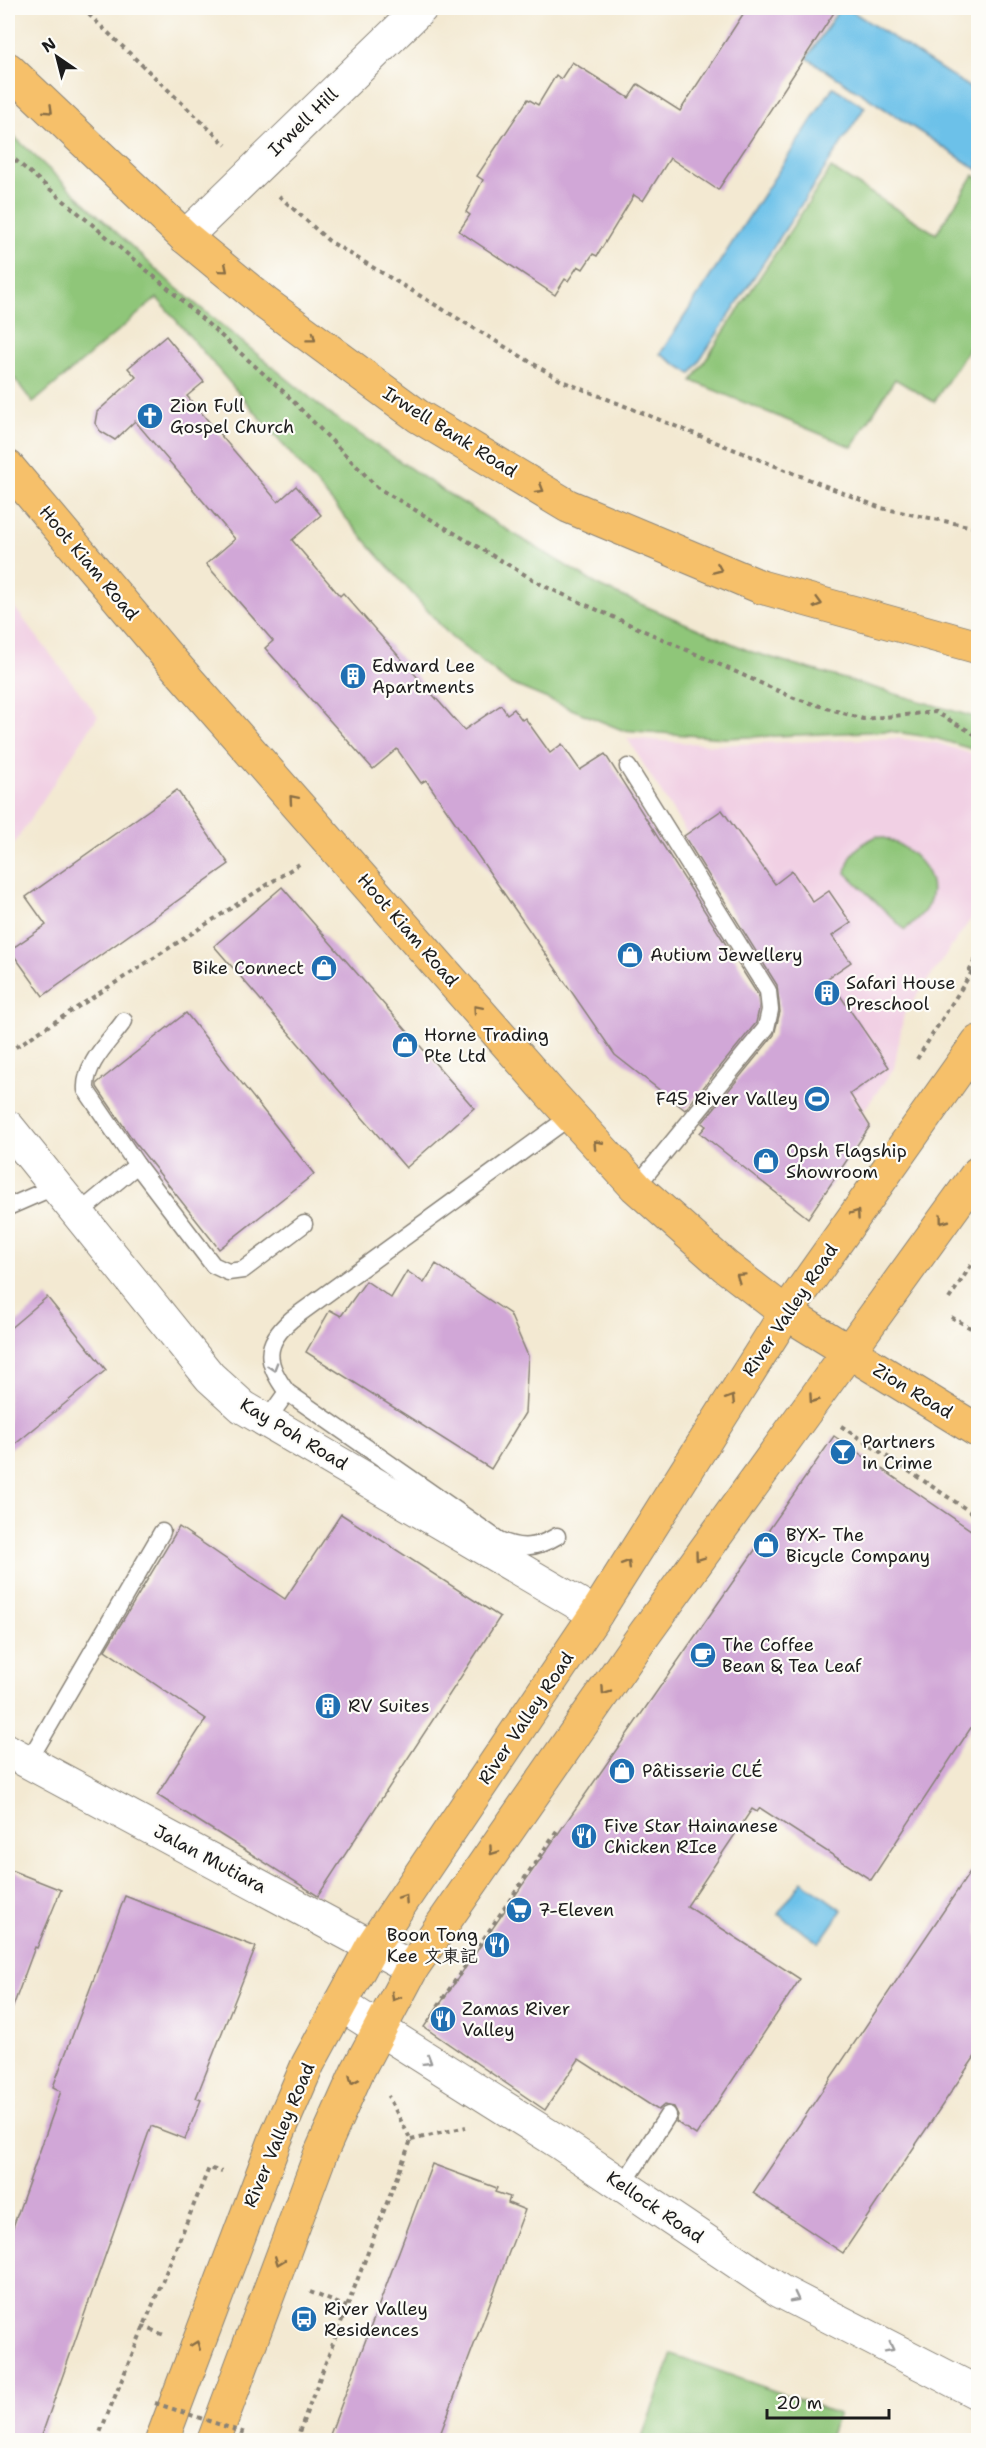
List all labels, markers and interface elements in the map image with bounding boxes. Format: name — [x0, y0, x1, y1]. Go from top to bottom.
north arrow — [27, 27, 87, 87]
text: N — [37, 33, 60, 57]
street label: Irwell Hill — [263, 82, 344, 161]
one-way arrow — [42, 102, 53, 113]
one-way arrow — [218, 262, 229, 273]
one-way arrow — [305, 330, 316, 341]
street label: Irwell Bank Road — [378, 381, 522, 483]
place label: Zion Full Gospel Church — [170, 394, 294, 439]
church icon: Zion Full Gospel Church — [135, 401, 165, 431]
one-way arrow — [534, 482, 544, 493]
street label: Hoot Kiam Road — [34, 501, 144, 625]
one-way arrow — [711, 562, 722, 574]
one-way arrow — [812, 595, 822, 608]
place label: Edward Lee Apartments — [372, 654, 475, 699]
building icon: Edward Lee Apartments — [338, 661, 368, 691]
one-way arrow — [289, 795, 300, 806]
street label: Hoot Kiam Road — [352, 868, 464, 992]
shop icon: Autium Jewellery — [615, 940, 645, 970]
place label: Autium Jewellery — [650, 943, 803, 967]
shop icon: Bike Connect — [309, 953, 339, 983]
place label: Bike Connect — [192, 956, 304, 980]
place label: Safari House Preschool — [846, 971, 955, 1016]
building icon: Safari House Preschool — [812, 978, 842, 1008]
one-way arrow — [473, 1005, 484, 1016]
place label: Horne Trading Pte Ltd — [424, 1023, 549, 1068]
shop icon: Horne Trading Pte Ltd — [390, 1030, 420, 1060]
sports icon: F45 River Valley — [802, 1084, 832, 1114]
place label: F45 River Valley — [656, 1087, 798, 1111]
place label: Opsh Flagship Showroom — [786, 1139, 907, 1184]
one-way arrow — [593, 1141, 604, 1151]
shop icon: Opsh Flagship Showroom — [751, 1146, 781, 1176]
one-way arrow — [849, 1209, 860, 1220]
one-way arrow — [940, 1213, 951, 1224]
street label: River Valley Road — [737, 1239, 843, 1381]
one-way arrow — [736, 1273, 747, 1284]
street label: Zion Road — [869, 1358, 957, 1424]
one-way arrow — [266, 1361, 278, 1372]
street label: Kay Poh Road — [236, 1392, 352, 1476]
one-way arrow — [809, 1392, 820, 1403]
one-way arrow — [724, 1395, 736, 1405]
place label: Partners in Crime — [862, 1430, 935, 1475]
bar icon: Partners in Crime — [828, 1437, 858, 1467]
place label: BYX- The Bicycle Company — [786, 1523, 930, 1568]
shop icon: BYX- The Bicycle Company — [751, 1530, 781, 1560]
one-way arrow — [696, 1551, 707, 1562]
one-way arrow — [620, 1560, 632, 1570]
place label: The Coffee Bean & Tea Leaf — [722, 1633, 862, 1678]
cafe icon: The Coffee Bean & Tea Leaf — [688, 1640, 718, 1670]
street label: River Valley Road — [473, 1647, 579, 1789]
one-way arrow — [601, 1684, 612, 1695]
building icon: RV Suites — [313, 1691, 343, 1721]
place label: RV Suites — [348, 1694, 430, 1718]
shop icon: Pâtisserie CLÉ — [607, 1756, 637, 1786]
place label: Pâtisserie CLÉ — [642, 1759, 762, 1783]
place label: Five Star Hainanese Chicken RIce — [604, 1814, 778, 1859]
street label: Jalan Mutiara — [149, 1819, 271, 1899]
restaurant icon: Five Star Hainanese Chicken RIce — [569, 1821, 599, 1851]
one-way arrow — [489, 1844, 500, 1855]
one-way arrow — [397, 1893, 408, 1904]
supermarket icon: 7-Eleven — [504, 1895, 534, 1925]
place label: 7-Eleven — [538, 1898, 614, 1922]
place label: Boon Tong Kee 文東記 — [387, 1923, 478, 1968]
restaurant icon: Boon Tong Kee 文東記 — [482, 1930, 512, 1960]
one-way arrow — [390, 1991, 402, 2002]
place label: Zamas River Valley — [462, 1997, 570, 2042]
restaurant icon: Zamas River Valley — [428, 2004, 458, 2034]
one-way arrow — [422, 2054, 432, 2066]
street label: River Valley Road — [238, 2059, 320, 2211]
one-way arrow — [348, 2074, 360, 2085]
street label: Kellock Road — [602, 2166, 708, 2248]
one-way arrow — [274, 2255, 287, 2265]
one-way arrow — [788, 2291, 799, 2303]
place label: River Valley Residences — [324, 2297, 428, 2342]
bus stop icon: River Valley Residences — [289, 2304, 319, 2334]
one-way arrow — [188, 2340, 201, 2350]
one-way arrow — [884, 2340, 895, 2352]
scale bar — [767, 2382, 888, 2420]
text: 20 m — [776, 2391, 822, 2415]

